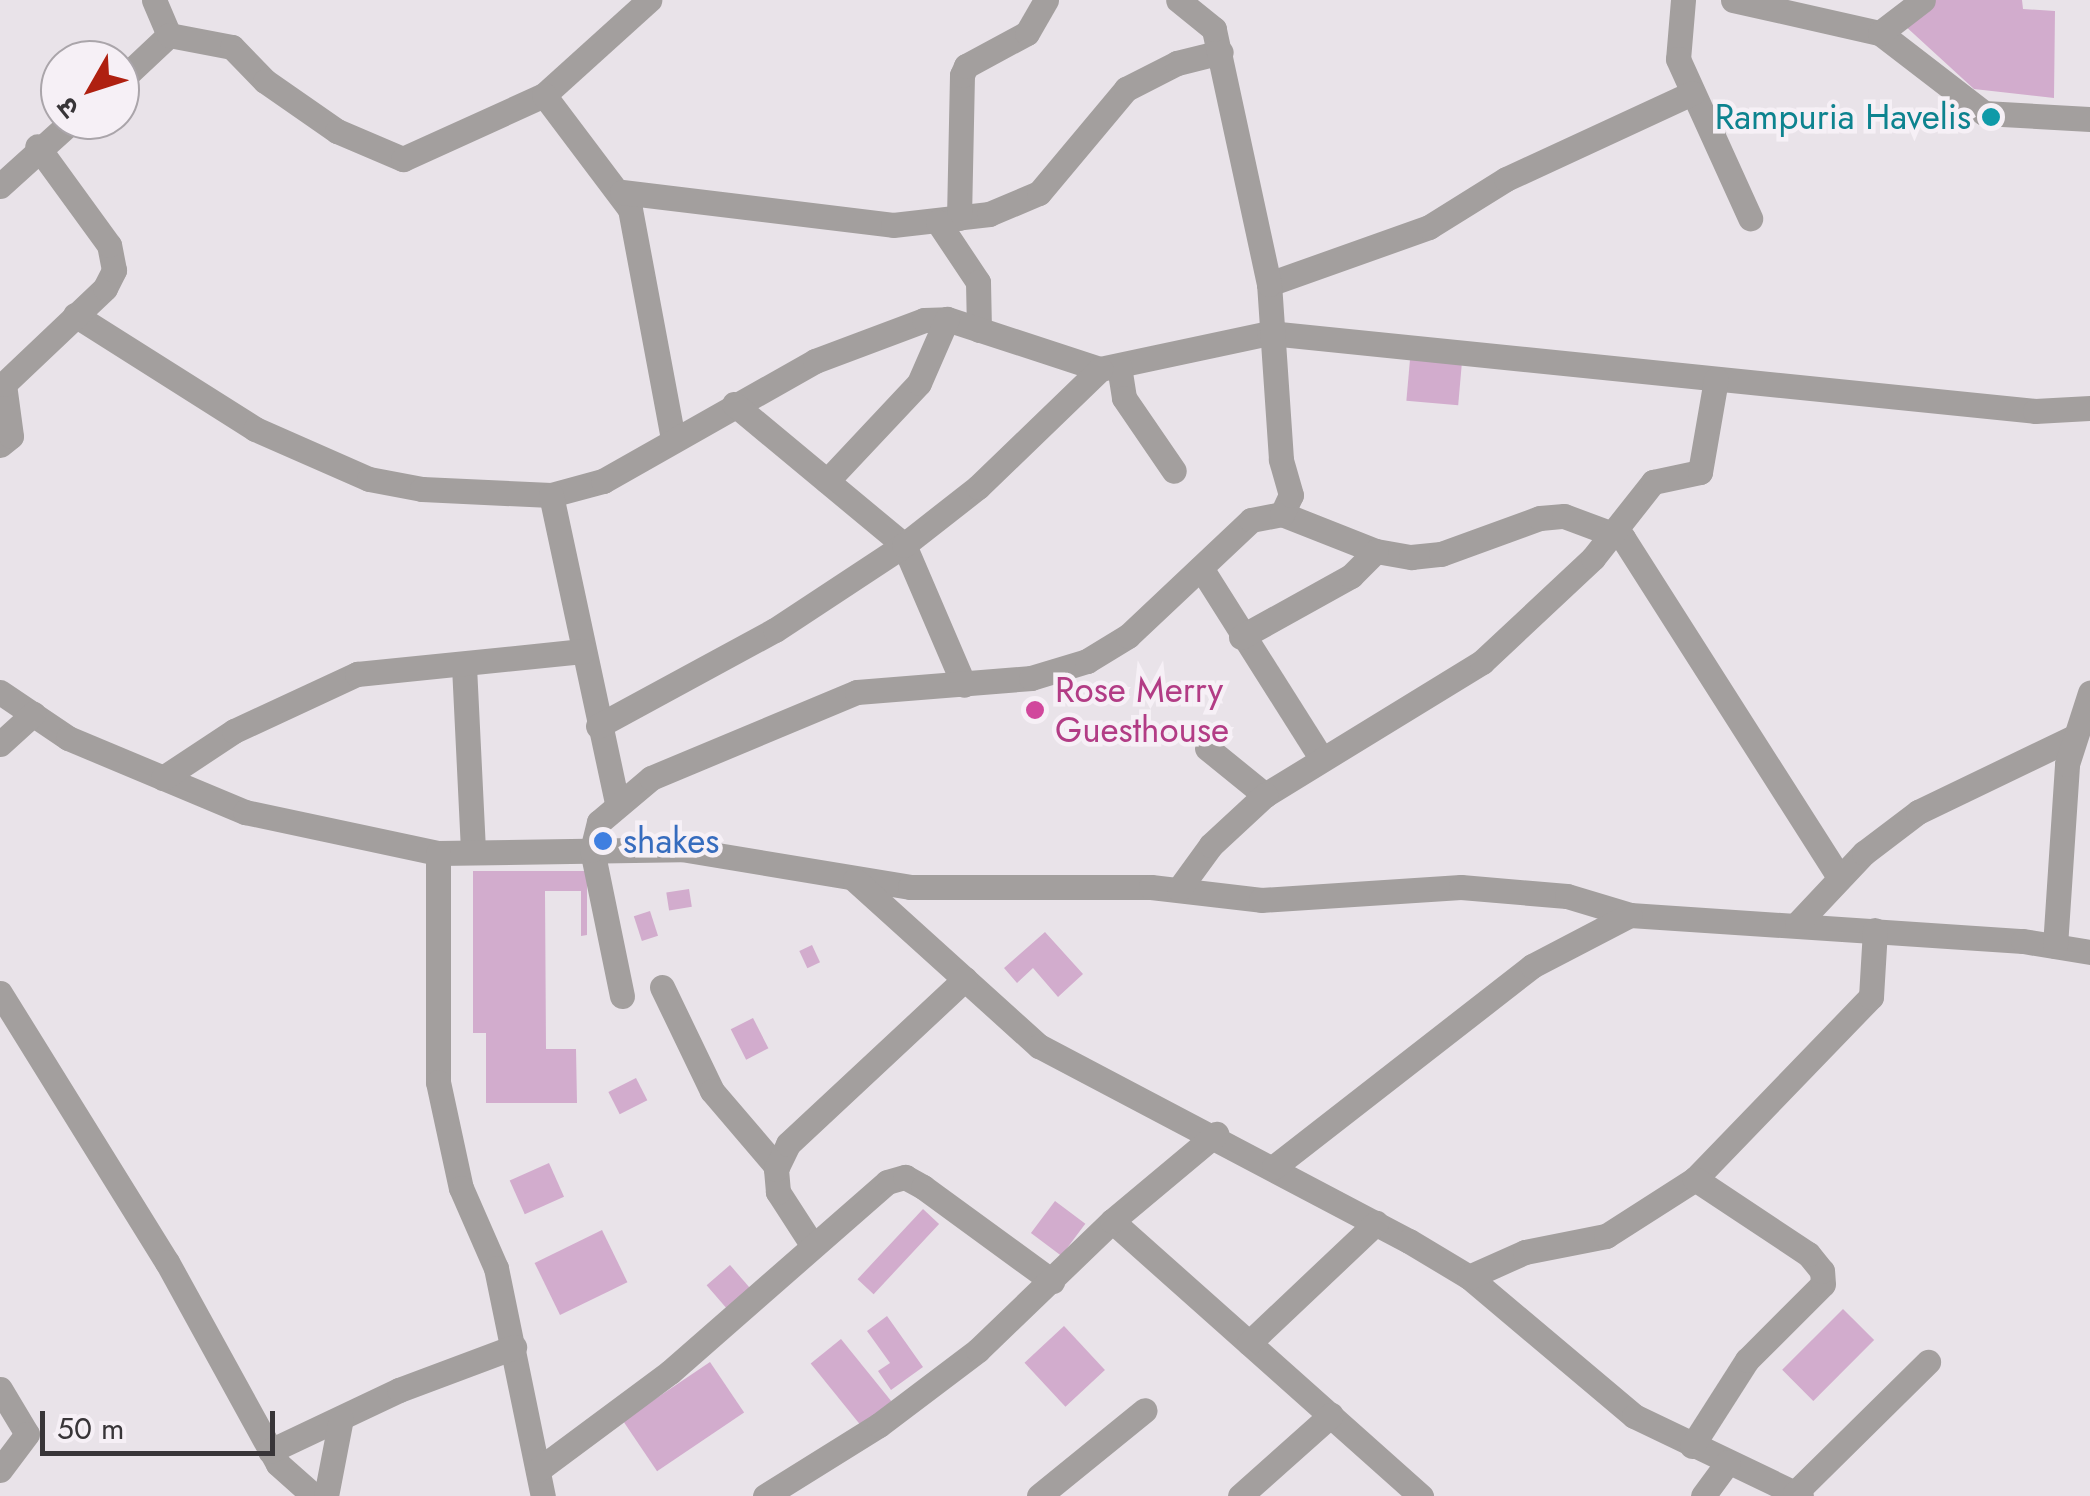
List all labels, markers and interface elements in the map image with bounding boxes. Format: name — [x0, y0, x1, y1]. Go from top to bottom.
north arrow — [40, 40, 140, 140]
text: उ — [47, 89, 89, 127]
place label: Rampuria Havelis — [1715, 96, 1971, 138]
marker: Rampuria Havelis — [1980, 106, 2002, 128]
place label: Rose Merry Guesthouse — [1055, 669, 1229, 751]
marker: Rose Merry Guesthouse — [1024, 699, 1046, 721]
place label: shakes — [623, 820, 719, 862]
marker: shakes — [592, 830, 614, 852]
scale bar — [45, 1391, 280, 1453]
text: 50 m — [57, 1407, 124, 1450]

